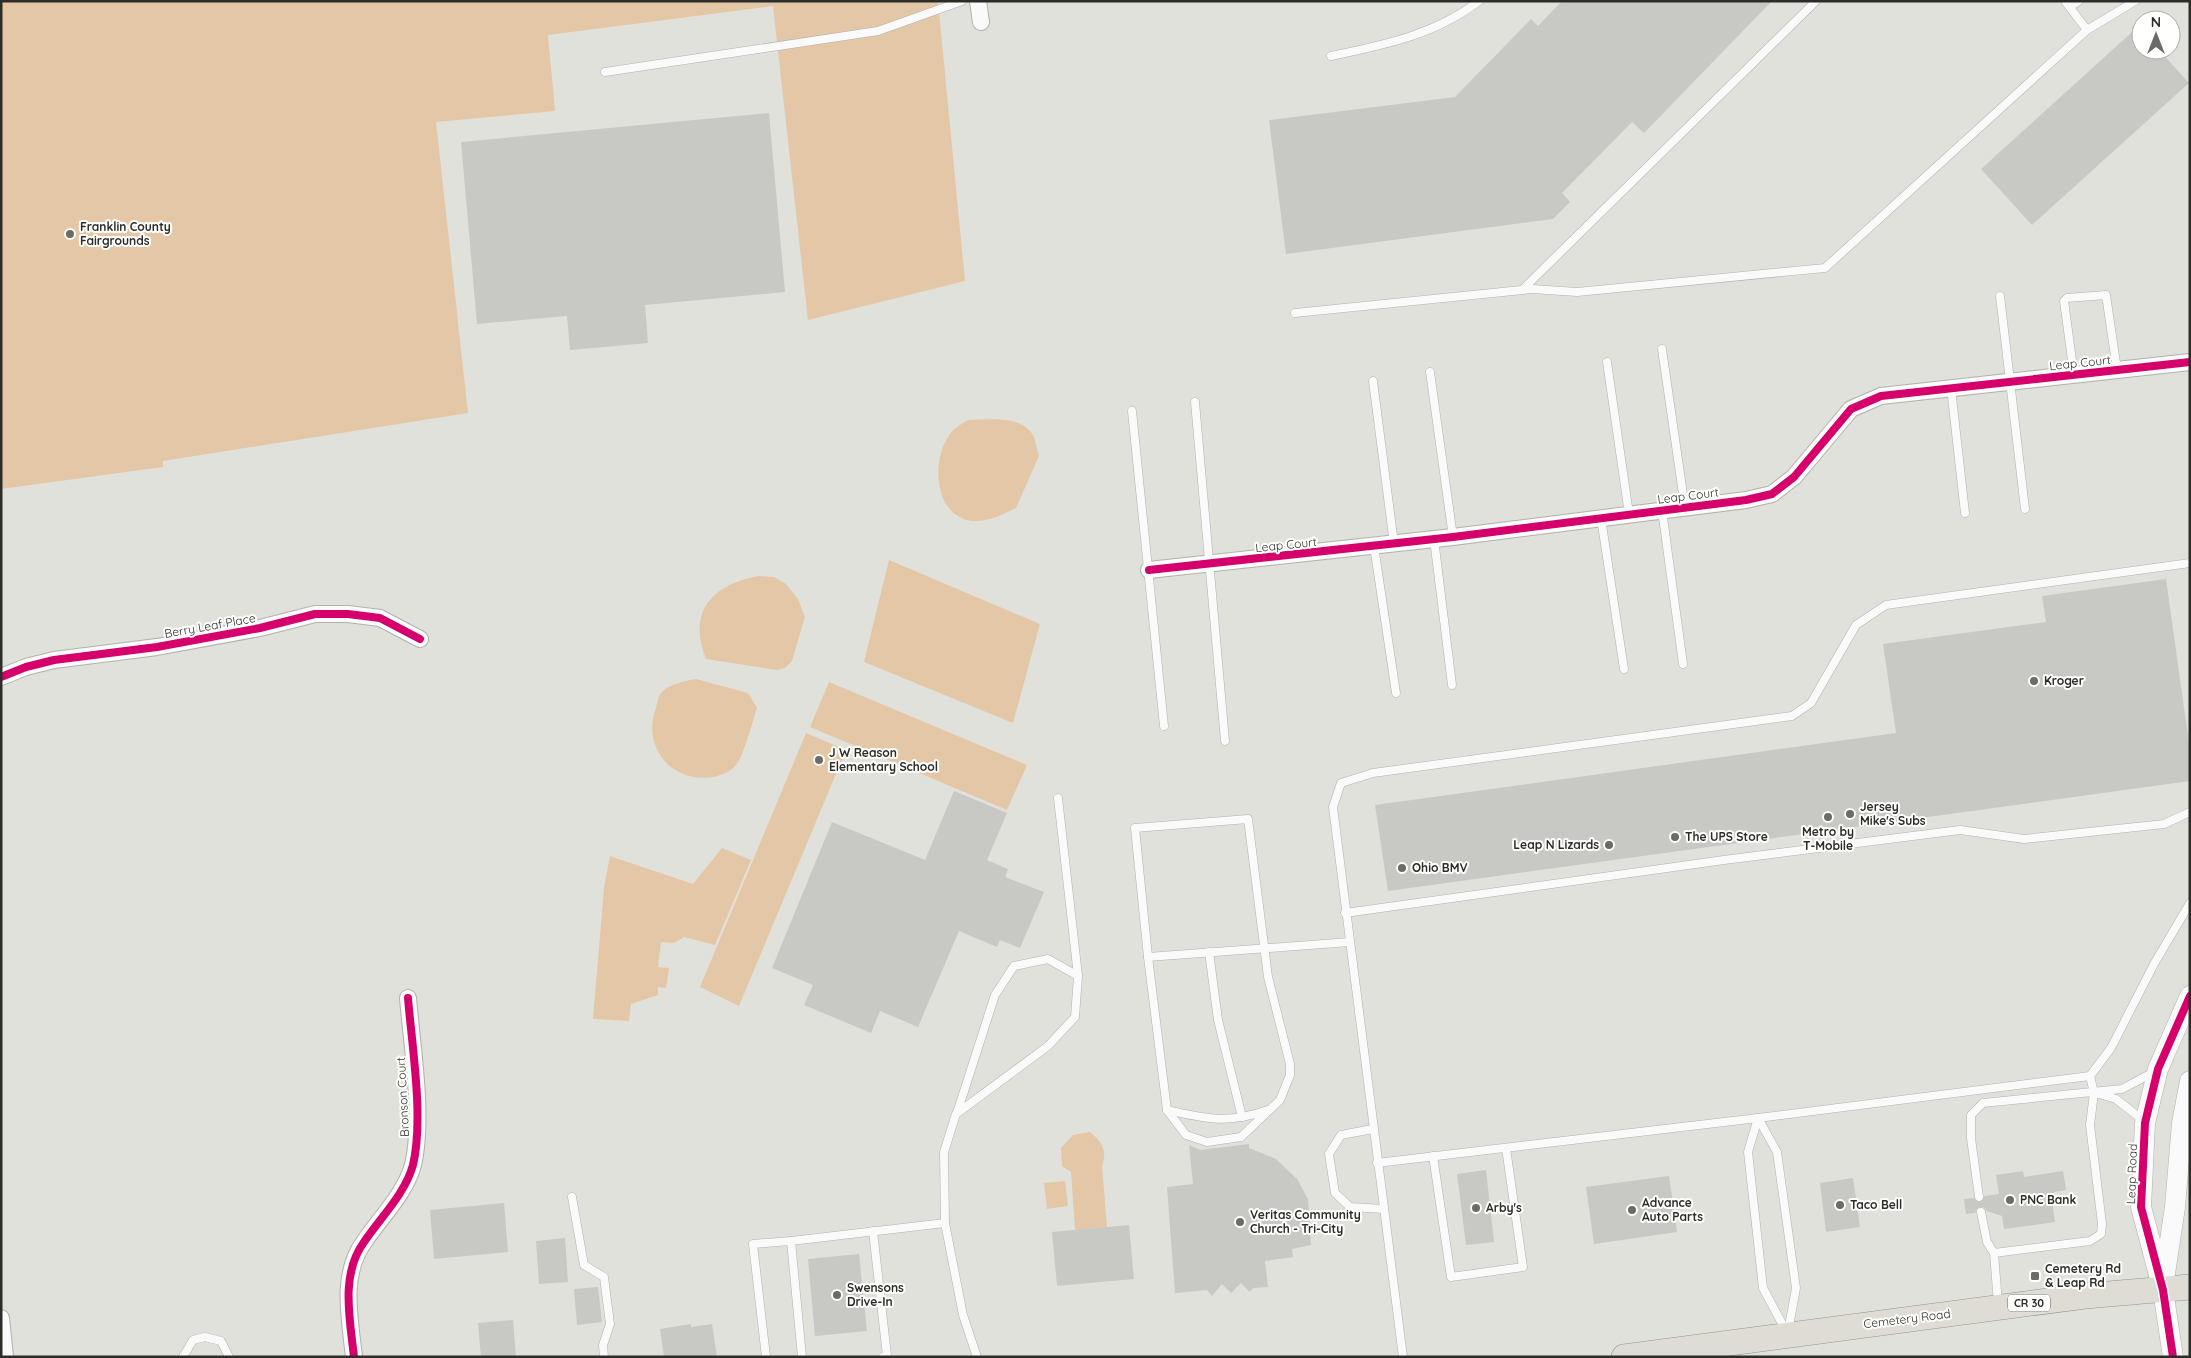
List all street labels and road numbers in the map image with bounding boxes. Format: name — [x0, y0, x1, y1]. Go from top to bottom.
street label: Leap Court — [2049, 352, 2111, 373]
street label: Leap Court — [1656, 484, 1719, 507]
street label: Leap Court — [1255, 534, 1317, 555]
street label: Berry Leaf Place — [163, 610, 257, 641]
street label: Bronson Court — [393, 1057, 412, 1137]
street label: Leap Road — [2123, 1143, 2140, 1205]
road number: CR 30 — [2008, 1295, 2050, 1312]
street label: Cemetery Road — [1863, 1306, 1951, 1331]

